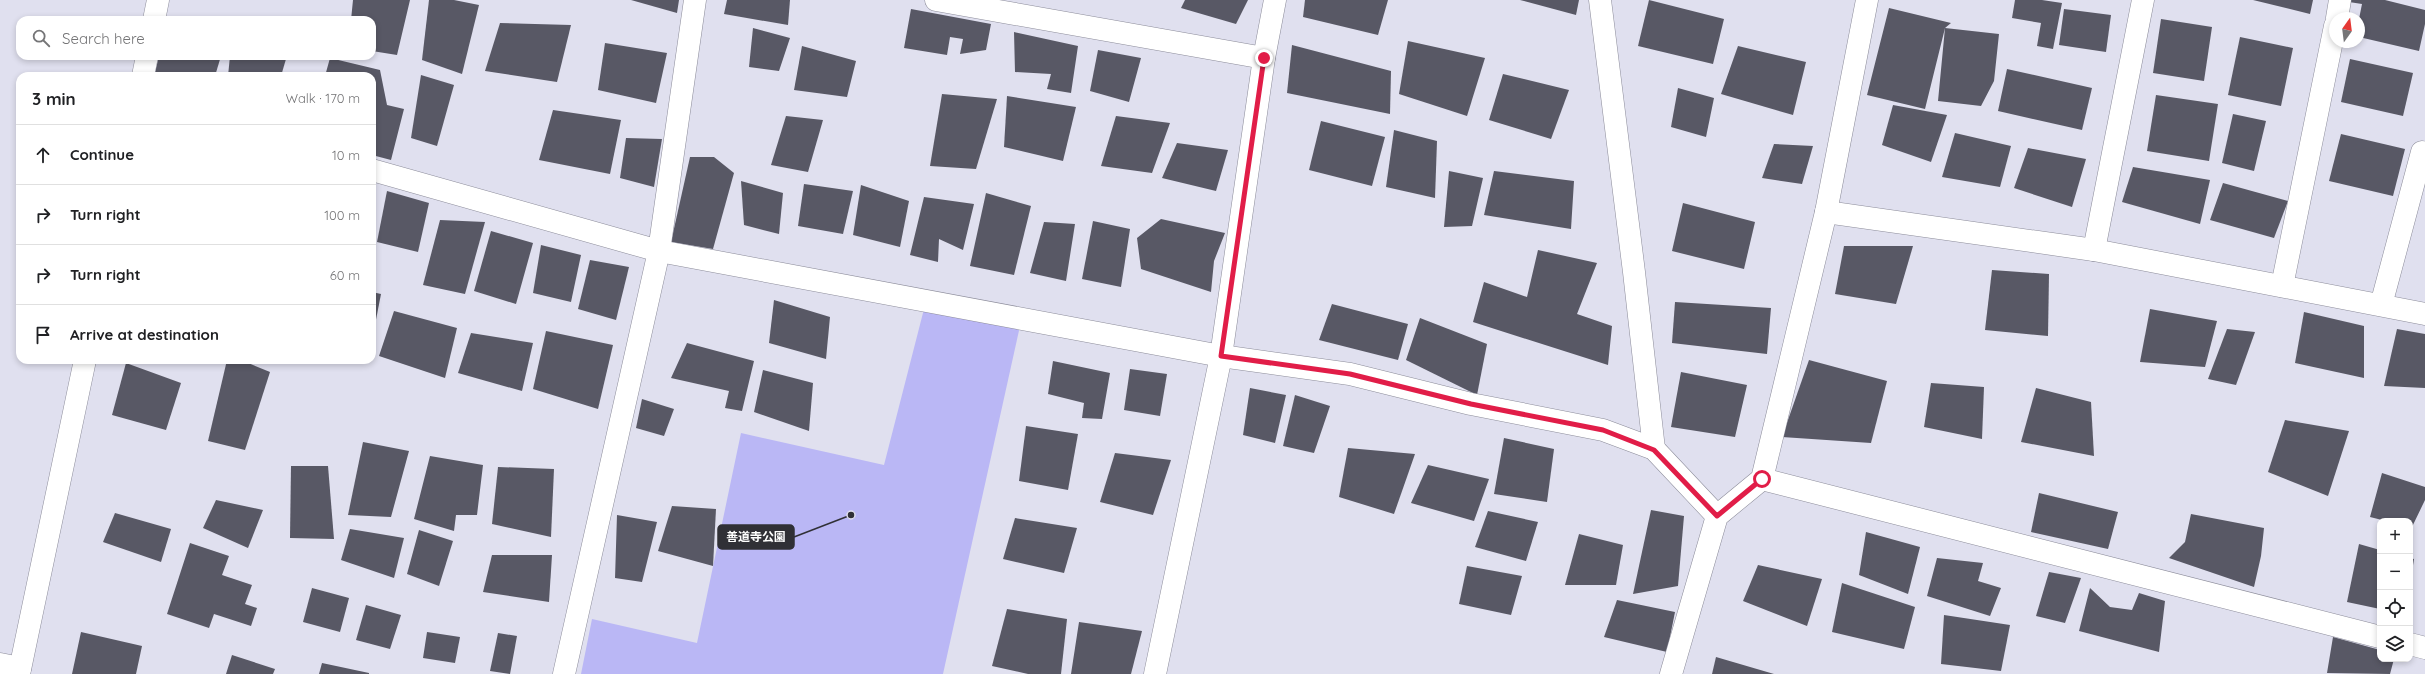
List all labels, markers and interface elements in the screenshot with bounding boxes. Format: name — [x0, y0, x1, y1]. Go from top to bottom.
north arrow — [2329, 12, 2365, 48]
search box — [16, 16, 376, 60]
icon: search — [30, 27, 52, 49]
text: Search here — [62, 29, 145, 48]
route end — [1255, 49, 1273, 67]
text: 3 min — [32, 88, 76, 109]
text: Walk · 170 m — [285, 90, 360, 106]
icon: ahead — [32, 144, 54, 166]
text: Continue — [70, 145, 134, 164]
text: 10 m — [332, 147, 360, 163]
icon: right — [32, 204, 54, 226]
text: Turn right — [70, 205, 141, 224]
text: 100 m — [324, 207, 360, 223]
icon: right — [32, 264, 54, 286]
text: Turn right — [70, 265, 141, 284]
text: 60 m — [330, 267, 360, 283]
icon: arrive — [32, 324, 54, 346]
text: Arrive at destination — [70, 325, 219, 344]
route start — [1753, 470, 1771, 488]
map controls — [2377, 518, 2413, 662]
button: + — [2377, 518, 2413, 554]
callout: 善道寺公園 — [718, 525, 794, 549]
text: 善道寺公園 — [726, 529, 786, 544]
button: − — [2377, 554, 2413, 590]
button: locate — [2377, 590, 2413, 626]
button: layers — [2377, 626, 2413, 662]

